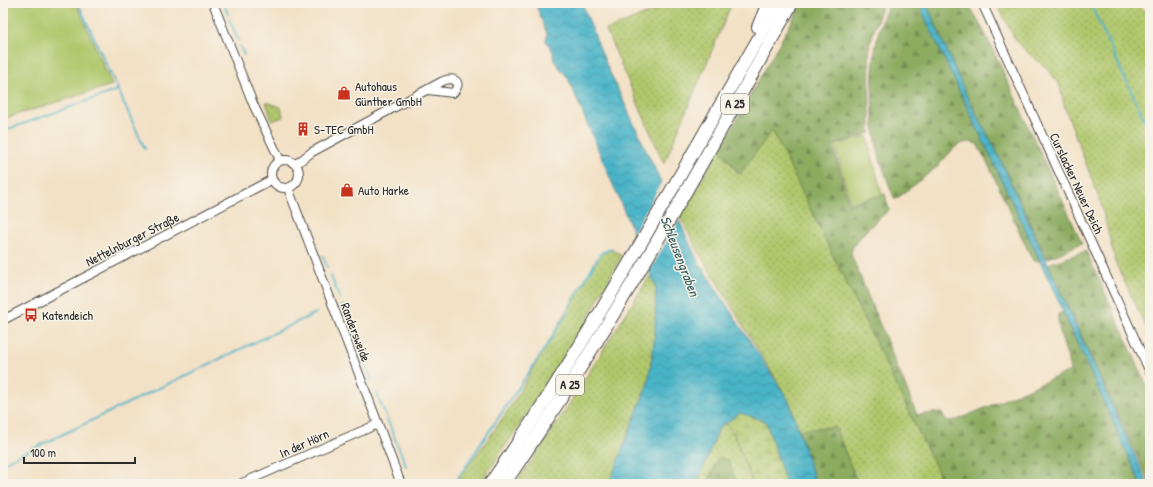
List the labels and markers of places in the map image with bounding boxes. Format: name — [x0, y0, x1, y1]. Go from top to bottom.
place label: Autohaus Günther GmbH — [355, 77, 422, 110]
shop icon: Autohaus Günther GmbH — [336, 85, 352, 101]
place label: S-TEC GmbH — [314, 120, 374, 138]
building icon: S-TEC GmbH — [295, 121, 311, 137]
place label: Auto Harke — [358, 181, 409, 199]
shop icon: Auto Harke — [339, 182, 355, 198]
place label: Katendeich — [42, 306, 94, 324]
bus stop icon: Katendeich — [23, 307, 39, 323]

